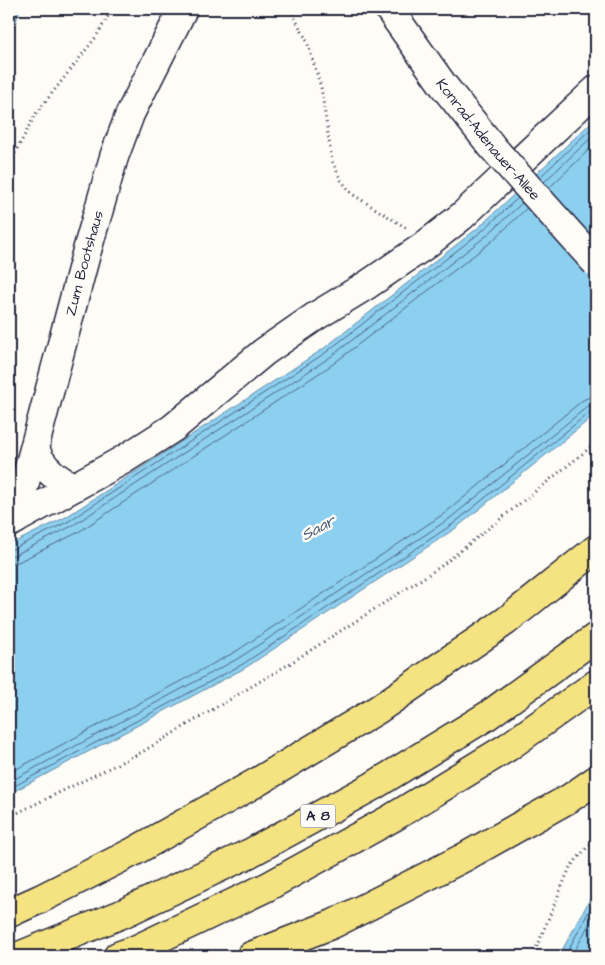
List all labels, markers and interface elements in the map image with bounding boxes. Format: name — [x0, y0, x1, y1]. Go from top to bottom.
street label: Konrad-Adenauer-Allee — [431, 74, 546, 205]
street label: Zum Bootshaus — [59, 207, 109, 318]
water label: Saar — [297, 509, 341, 546]
road number: A 8 — [300, 804, 336, 828]

